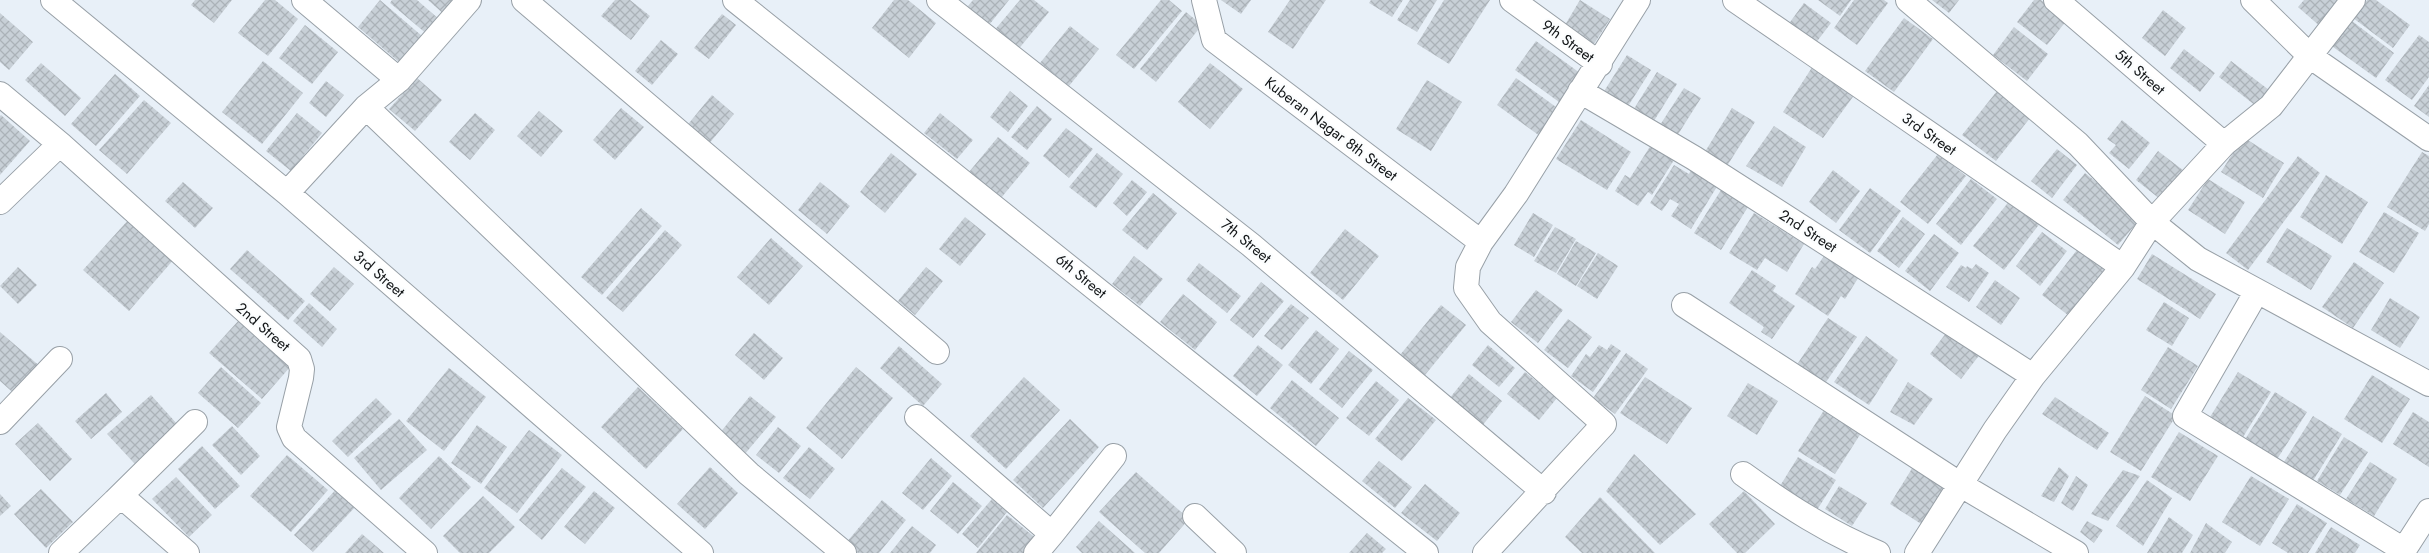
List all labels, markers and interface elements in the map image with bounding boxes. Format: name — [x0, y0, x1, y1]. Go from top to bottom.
street label: 9th Street — [1537, 14, 1599, 68]
street label: 5th Street — [2110, 44, 2170, 100]
street label: Kuberan Nagar 8th Street — [1260, 72, 1402, 187]
street label: 3rd Street — [1897, 107, 1961, 161]
street label: 2nd Street — [1775, 204, 1842, 258]
street label: 7th Street — [1216, 214, 1276, 269]
street label: 3rd Street — [348, 245, 410, 303]
street label: 6th Street — [1051, 248, 1112, 304]
street label: 2nd Street — [231, 297, 295, 357]

